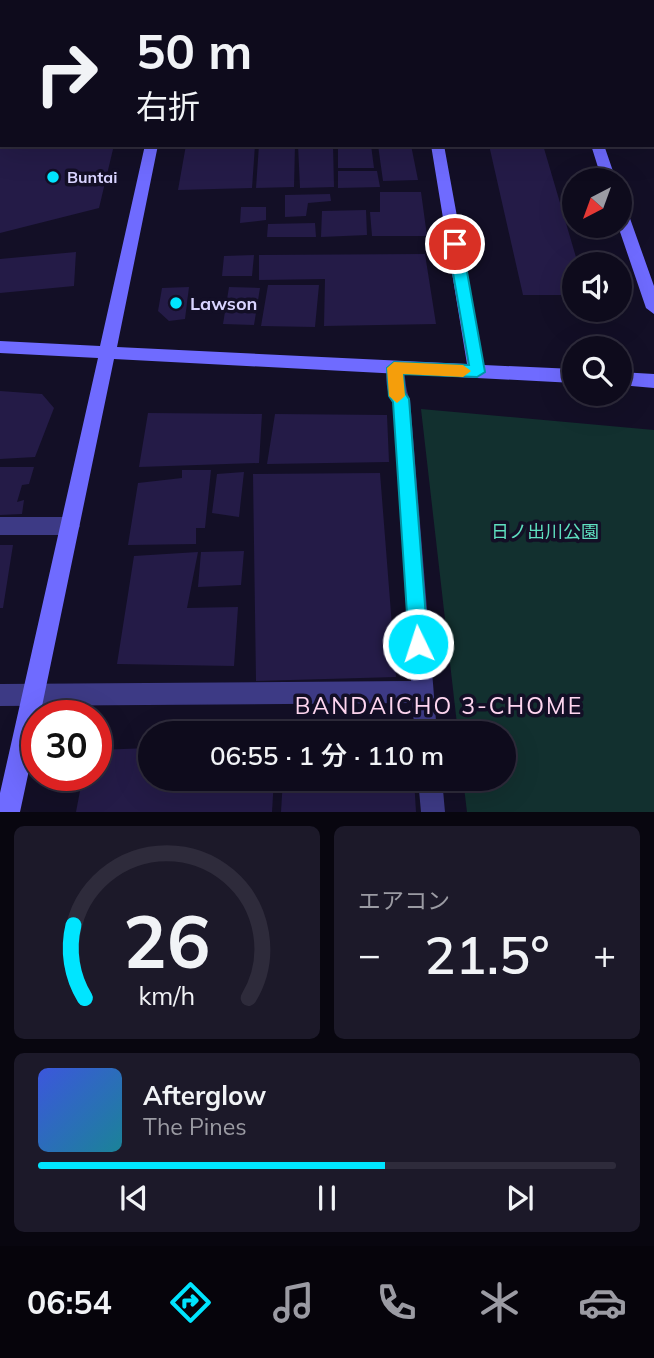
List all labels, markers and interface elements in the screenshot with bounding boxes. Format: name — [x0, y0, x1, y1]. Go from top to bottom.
text: 50 m — [136, 20, 252, 81]
icon: right — [21, 28, 112, 119]
text: 右折 — [136, 86, 200, 126]
place label: Buntai — [67, 167, 117, 187]
north arrow — [562, 168, 632, 238]
map controls — [562, 168, 632, 406]
marker: Buntai — [45, 169, 61, 185]
pin — [425, 214, 485, 274]
icon: arrive — [436, 225, 474, 263]
button: sound — [562, 252, 632, 322]
place label: Lawson — [190, 292, 257, 315]
marker: Lawson — [168, 295, 184, 311]
button: search — [562, 336, 632, 406]
park label: 日ノ出川公園 — [491, 520, 599, 543]
position arrow — [381, 607, 455, 681]
district label: BANDAICHO 3-CHOME — [295, 691, 583, 720]
speed limit sign: 30 — [21, 700, 112, 791]
text: 06:55 · 1 分 · 110 m — [210, 739, 444, 772]
text: エアコン — [358, 886, 450, 915]
text: 26 — [123, 896, 211, 987]
text: 21.5° — [424, 922, 550, 987]
text: − — [358, 930, 381, 978]
text: + — [593, 930, 616, 978]
text: km/h — [139, 980, 195, 1011]
text: Afterglow — [143, 1079, 266, 1112]
text: The Pines — [143, 1112, 247, 1141]
icon: previous — [115, 1179, 153, 1217]
icon: pause — [308, 1179, 346, 1217]
icon: next — [501, 1179, 539, 1217]
icon: directions — [166, 1278, 215, 1327]
icon: music — [269, 1278, 318, 1327]
icon: phone — [372, 1278, 421, 1327]
icon: climate — [475, 1278, 524, 1327]
icon: car — [578, 1278, 627, 1327]
text: 06:54 — [27, 1282, 112, 1322]

